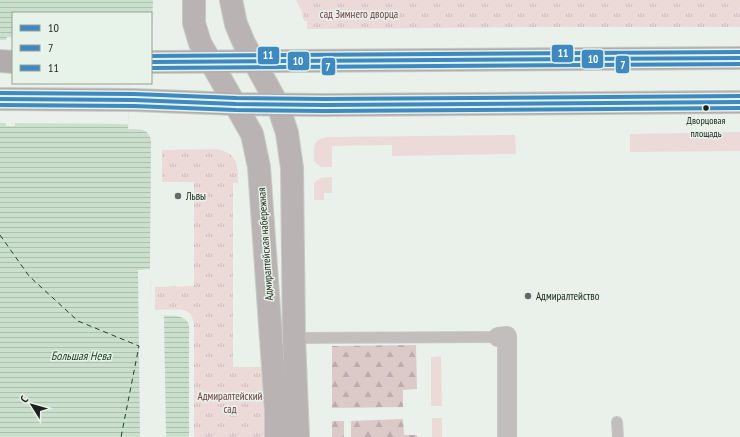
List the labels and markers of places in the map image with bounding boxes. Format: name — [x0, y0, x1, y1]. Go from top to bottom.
marker: Дворцовая площадь — [701, 103, 711, 113]
place label: Дворцовая площадь — [687, 114, 726, 140]
place label: Львы — [185, 189, 206, 203]
marker: Львы — [173, 191, 183, 201]
place label: Адмиралтейство — [536, 289, 600, 303]
marker: Адмиралтейство — [523, 291, 533, 301]

